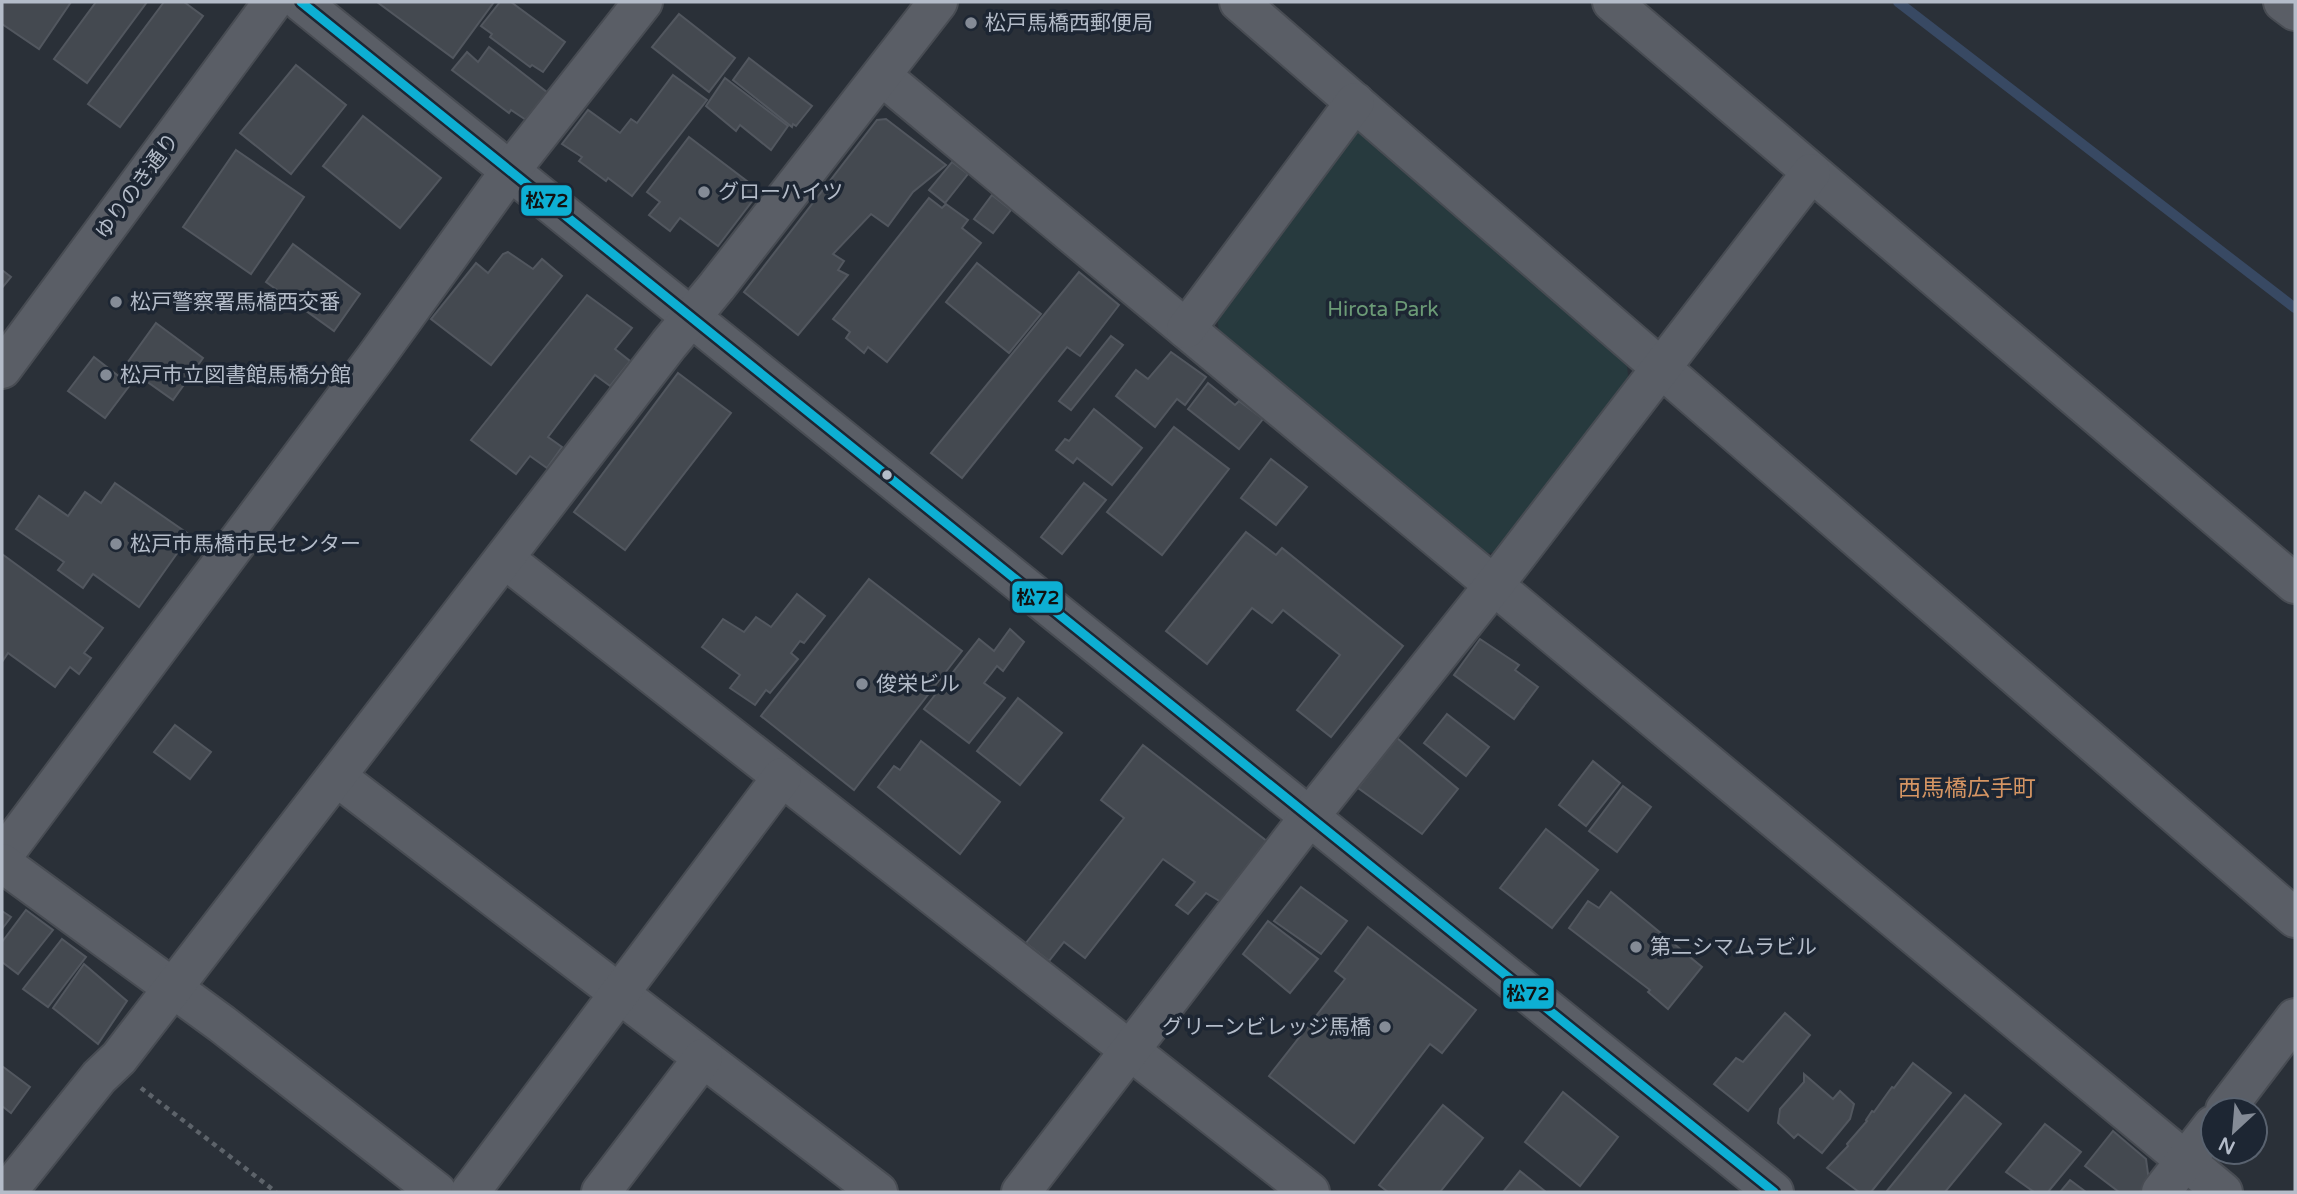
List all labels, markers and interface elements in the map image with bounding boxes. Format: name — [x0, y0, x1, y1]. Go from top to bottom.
place label: 松戸馬橋西郵便局 — [985, 11, 1153, 36]
marker: 松戸馬橋西郵便局 — [963, 15, 979, 31]
street label: ゆりのき通り — [90, 128, 184, 244]
place label: グローハイツ — [718, 180, 843, 205]
line badge: 松72 — [520, 184, 573, 217]
marker: グローハイツ — [696, 184, 712, 200]
text: 松72 — [526, 190, 568, 212]
place label: 松戸警察署馬橋西交番 — [130, 290, 340, 315]
marker: 松戸警察署馬橋西交番 — [108, 294, 124, 310]
park label: Hirota Park — [1327, 297, 1439, 322]
place label: 松戸市立図書館馬橋分館 — [120, 363, 351, 388]
marker: 松戸市立図書館馬橋分館 — [98, 367, 114, 383]
unlabelled marker — [880, 468, 894, 482]
place label: 松戸市馬橋市民センター — [130, 532, 361, 557]
marker: 松戸市馬橋市民センター — [108, 536, 124, 552]
line badge: 松72 — [1011, 580, 1064, 614]
text: 松72 — [1017, 587, 1059, 609]
place label: 俊栄ビル — [876, 672, 960, 697]
marker: 俊栄ビル — [854, 676, 870, 692]
district label: 西馬橋広手町 — [1898, 775, 2036, 803]
place label: 第二シマムラビル — [1650, 935, 1817, 960]
marker: 第二シマムラビル — [1628, 939, 1644, 955]
line badge: 松72 — [1502, 977, 1555, 1010]
text: 松72 — [1507, 983, 1549, 1005]
place label: グリーンビレッジ馬橋 — [1162, 1015, 1371, 1040]
marker: グリーンビレッジ馬橋 — [1377, 1019, 1393, 1035]
north arrow — [2199, 1096, 2269, 1166]
text: N — [2215, 1132, 2239, 1159]

